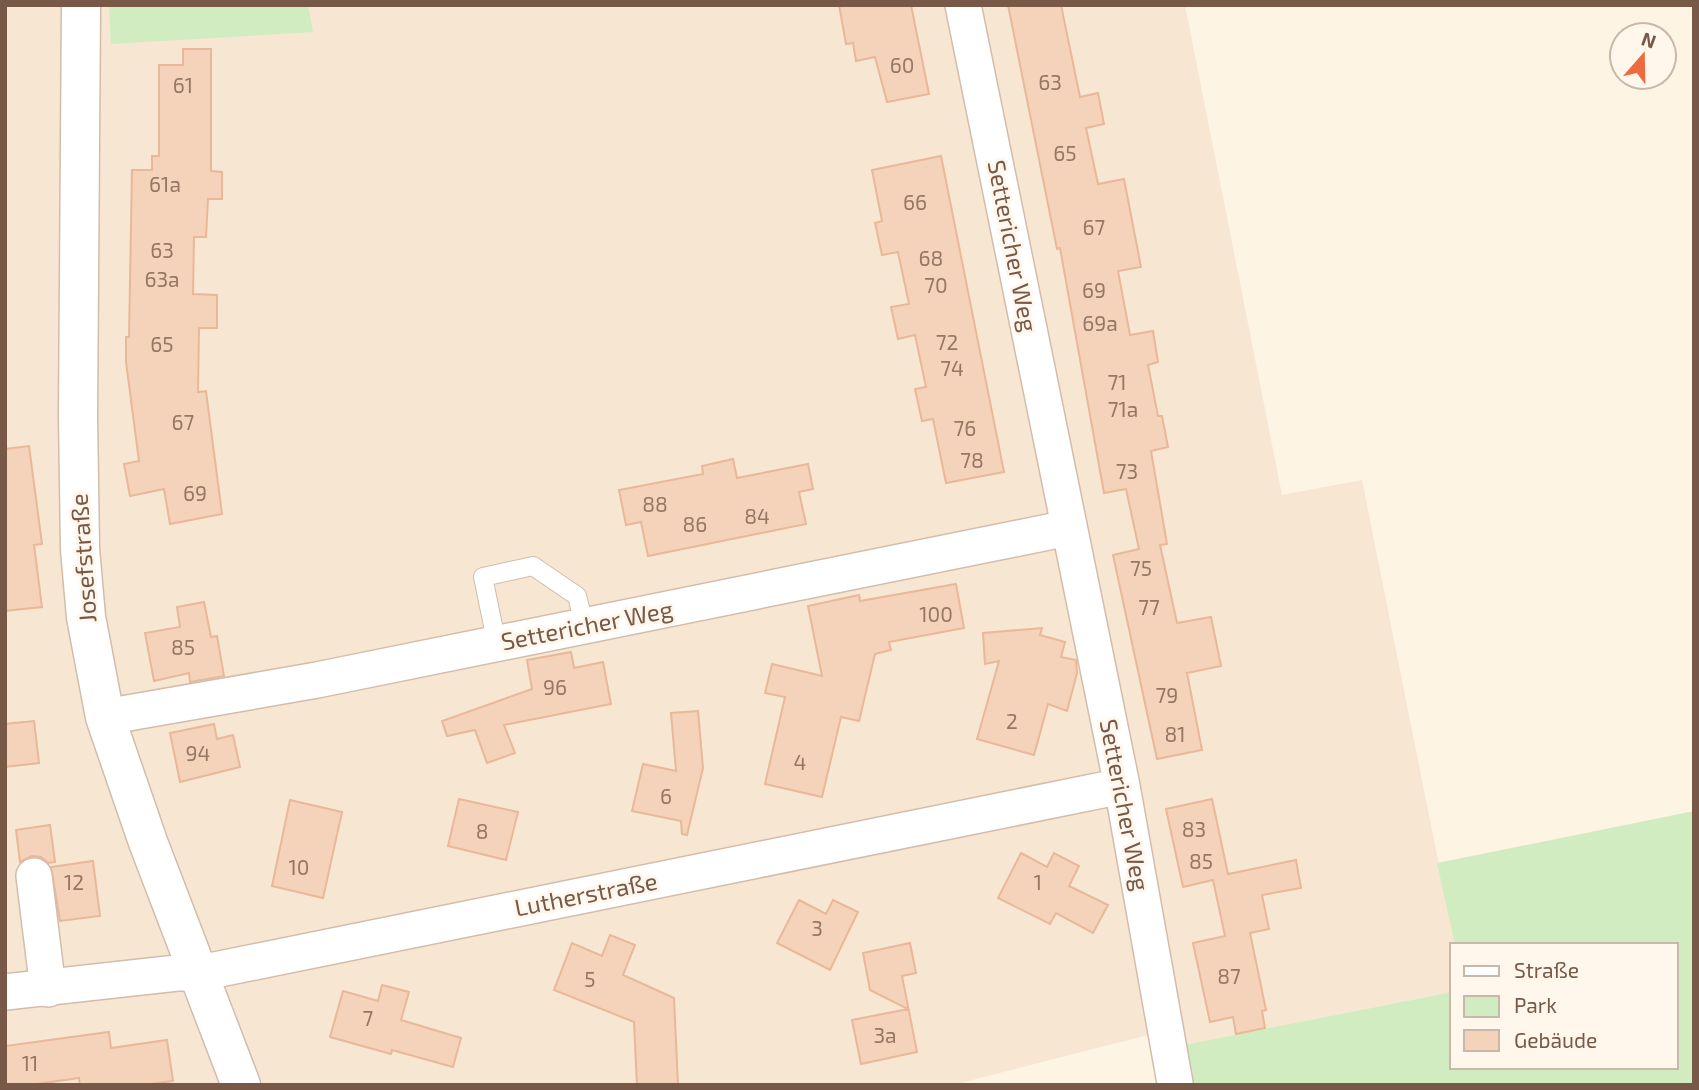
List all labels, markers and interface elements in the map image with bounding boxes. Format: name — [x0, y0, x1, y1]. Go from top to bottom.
north arrow — [1608, 21, 1678, 91]
text: N — [1639, 26, 1659, 53]
house number: 60 — [890, 52, 914, 77]
house number: 63 — [1038, 69, 1062, 94]
house number: 61 — [173, 72, 193, 97]
house number: 65 — [1053, 140, 1077, 165]
street label: Settericher Weg — [983, 157, 1044, 334]
house number: 61a — [149, 171, 181, 196]
house number: 66 — [903, 189, 927, 214]
house number: 67 — [1083, 214, 1106, 239]
house number: 63 — [150, 237, 174, 262]
house number: 68 — [919, 245, 943, 270]
house number: 63a — [144, 266, 180, 291]
house number: 70 — [924, 272, 948, 297]
house number: 69 — [1082, 277, 1106, 302]
house number: 69a — [1082, 310, 1118, 335]
house number: 72 — [936, 329, 958, 354]
house number: 65 — [150, 331, 174, 356]
house number: 74 — [940, 355, 964, 380]
house number: 71 — [1107, 369, 1127, 394]
house number: 71a — [1108, 396, 1138, 421]
house number: 67 — [172, 409, 195, 434]
house number: 76 — [954, 415, 976, 440]
house number: 78 — [960, 447, 984, 472]
house number: 73 — [1116, 458, 1138, 483]
house number: 69 — [183, 480, 207, 505]
house number: 88 — [642, 491, 668, 516]
street label: Josefstraße — [64, 493, 101, 624]
house number: 84 — [744, 503, 770, 528]
house number: 86 — [683, 511, 707, 536]
house number: 75 — [1130, 555, 1152, 580]
street label: Settericher Weg — [498, 594, 675, 655]
house number: 77 — [1138, 594, 1160, 619]
house number: 100 — [919, 601, 953, 626]
house number: 85 — [171, 634, 195, 659]
house number: 96 — [543, 674, 567, 699]
house number: 79 — [1156, 682, 1178, 707]
house number: 2 — [1006, 708, 1018, 733]
street label: Settericher Weg — [1095, 716, 1156, 893]
house number: 81 — [1164, 721, 1186, 746]
house number: 94 — [186, 740, 210, 765]
house number: 4 — [794, 749, 806, 774]
house number: 6 — [660, 783, 672, 808]
house number: 83 — [1182, 816, 1206, 841]
house number: 8 — [476, 818, 488, 843]
house number: 85 — [1189, 848, 1213, 873]
house number: 10 — [288, 854, 310, 879]
street label: Lutherstraße — [512, 865, 660, 922]
house number: 12 — [64, 869, 84, 894]
house number: 1 — [1034, 869, 1042, 894]
house number: 3 — [811, 915, 823, 940]
legend — [1450, 943, 1678, 1069]
text: Straße — [1514, 957, 1579, 982]
house number: 87 — [1217, 963, 1241, 988]
house number: 5 — [584, 966, 596, 991]
text: Park — [1514, 992, 1557, 1017]
house number: 7 — [363, 1005, 374, 1030]
house number: 3a — [873, 1022, 897, 1047]
text: Gebäude — [1514, 1027, 1597, 1052]
house number: 11 — [22, 1050, 38, 1075]

